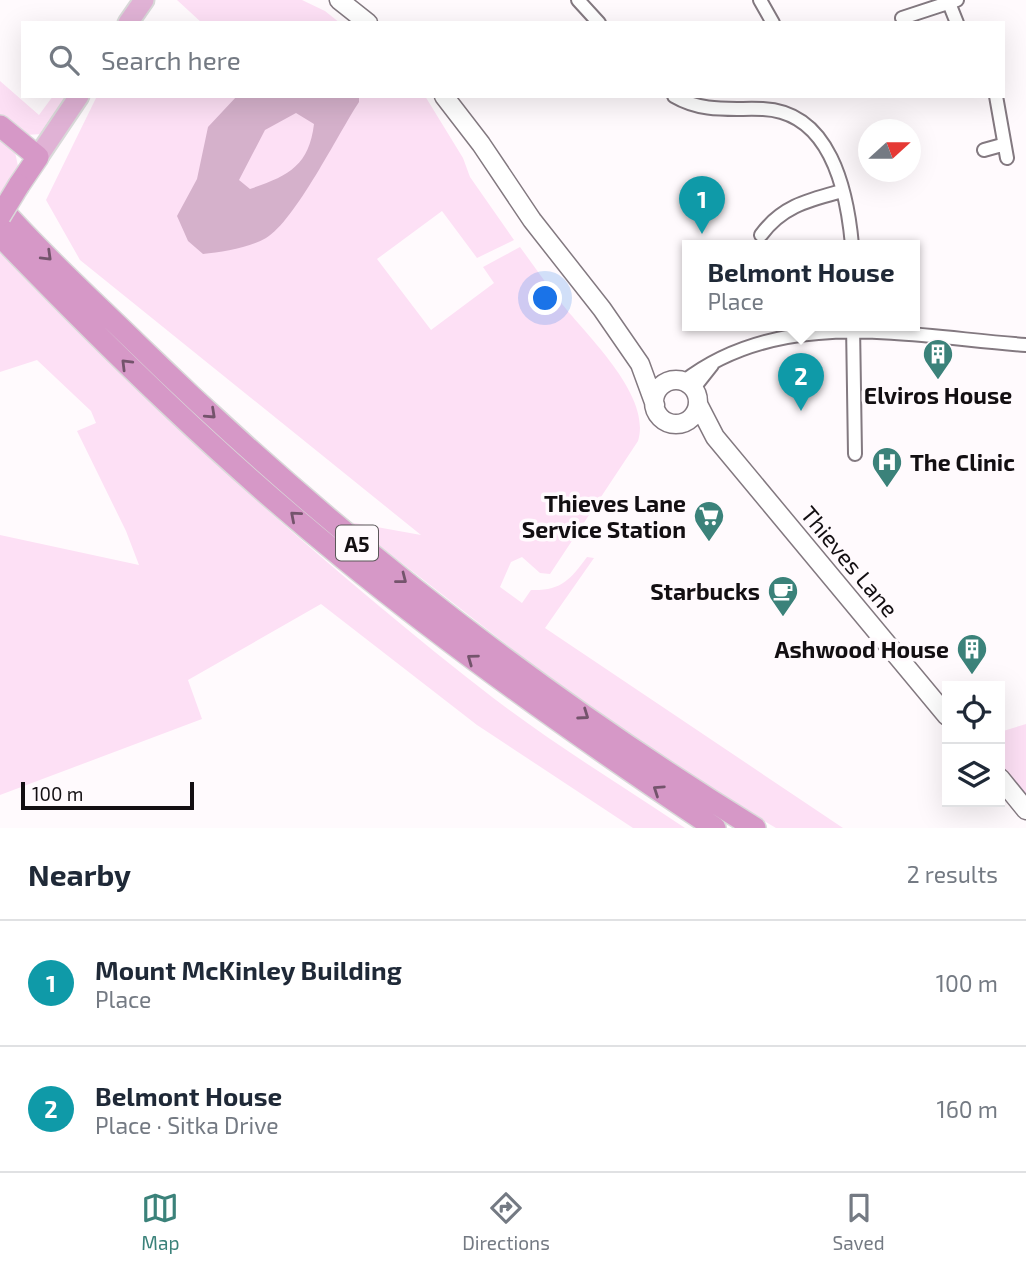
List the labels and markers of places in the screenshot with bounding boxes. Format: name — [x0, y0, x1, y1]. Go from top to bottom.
pin: 1 — [679, 176, 725, 234]
building icon: Elviros House — [921, 337, 955, 381]
pin: 2 — [778, 353, 824, 411]
place label: Elviros House — [864, 381, 1012, 409]
hospital icon: The Clinic — [870, 445, 904, 489]
place label: The Clinic — [910, 448, 1015, 476]
place label: Thieves Lane Service Station — [522, 489, 686, 543]
supermarket icon: Thieves Lane Service Station — [692, 499, 726, 543]
cafe icon: Starbucks — [766, 574, 800, 618]
place label: Starbucks — [650, 577, 760, 605]
building icon: Ashwood House — [955, 632, 989, 676]
place label: Ashwood House — [774, 635, 949, 663]

